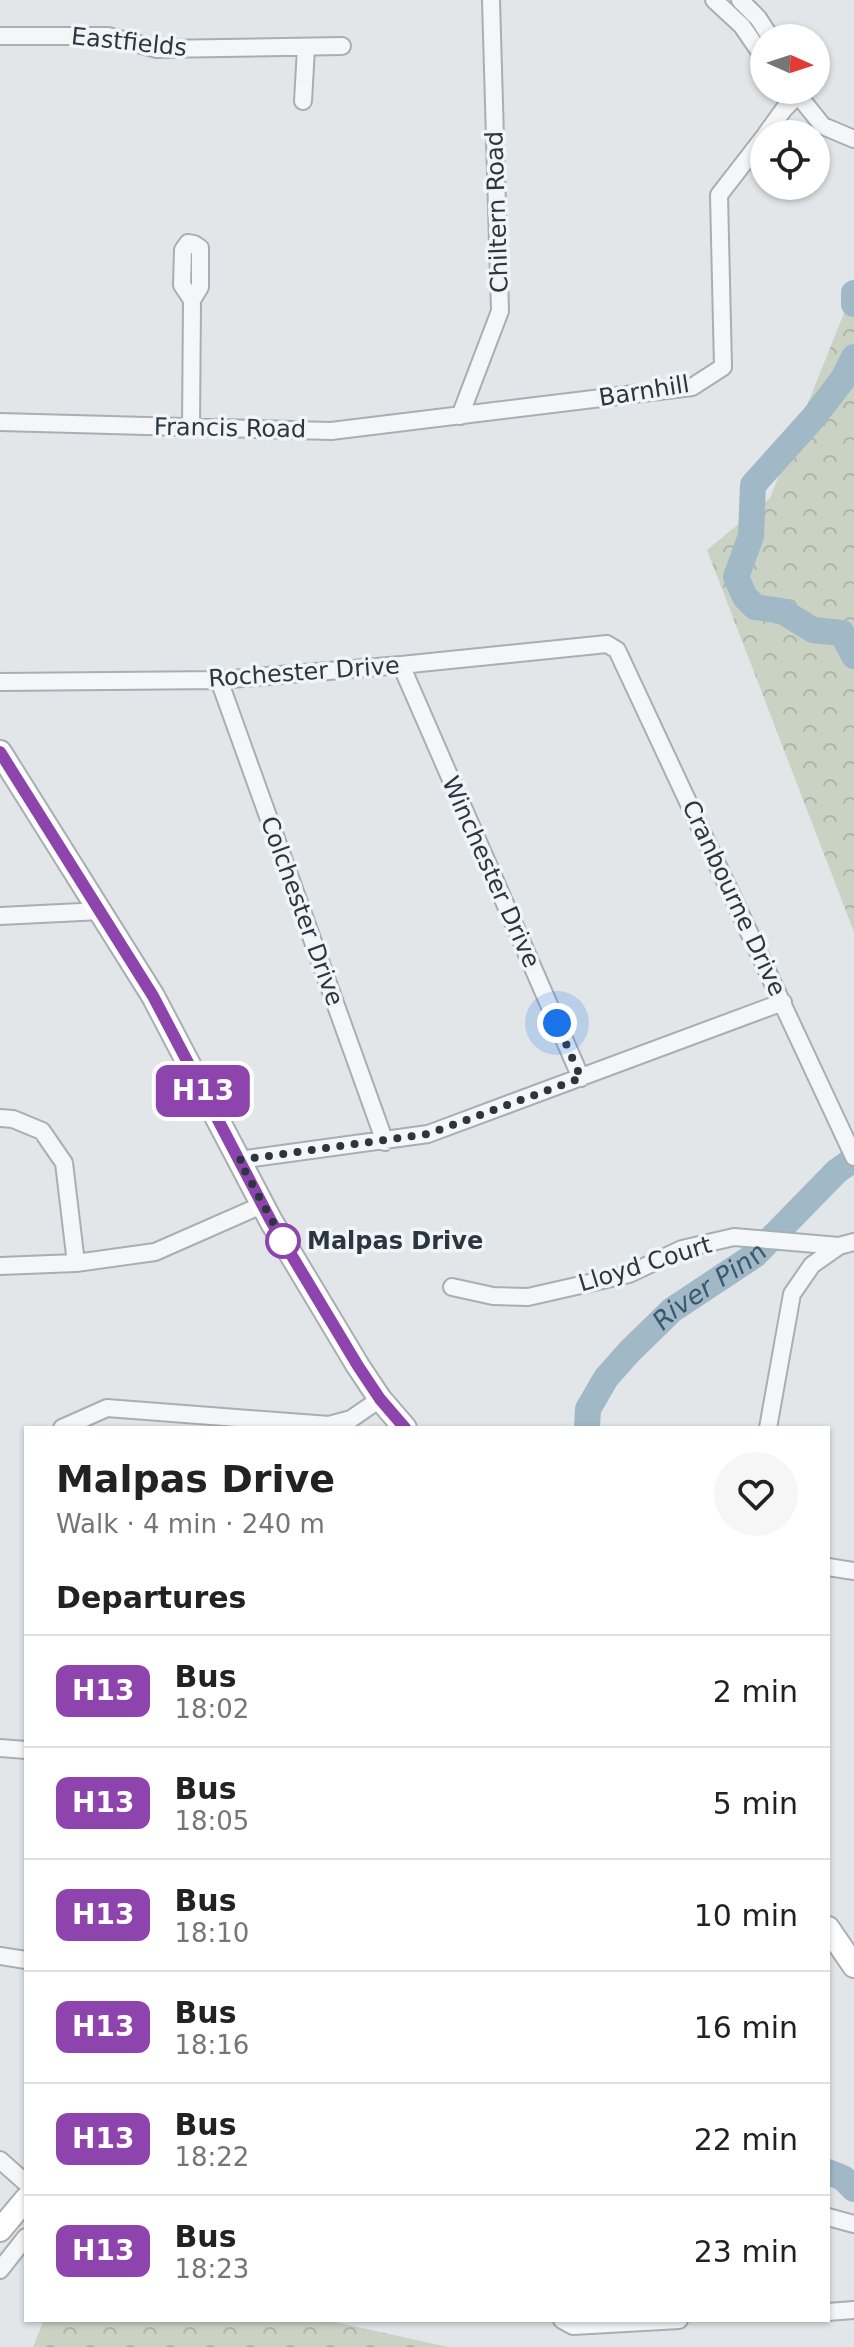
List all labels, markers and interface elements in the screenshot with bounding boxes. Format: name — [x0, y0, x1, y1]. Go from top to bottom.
street label: Eastfields — [70, 22, 188, 62]
north arrow — [750, 24, 830, 104]
map controls — [750, 24, 830, 200]
button: locate — [750, 120, 830, 200]
street label: Chiltern Road — [480, 131, 514, 293]
street label: Barnhill — [597, 370, 691, 412]
street label: Francis Road — [154, 413, 306, 443]
street label: Rochester Drive — [207, 651, 401, 693]
street label: Winchester Drive — [436, 772, 546, 972]
street label: Cranbourne Drive — [676, 796, 792, 1000]
street label: Colchester Drive — [255, 812, 349, 1010]
your location — [537, 1003, 577, 1043]
line badge: H13 — [157, 1065, 249, 1117]
text: H13 — [172, 1074, 234, 1107]
marker: Malpas Drive — [266, 1224, 300, 1258]
place label: Malpas Drive — [307, 1227, 483, 1255]
street label: Lloyd Court — [575, 1230, 715, 1298]
water label: River Pinn — [646, 1237, 773, 1336]
button: heart — [714, 1452, 798, 1536]
text: Malpas Drive — [56, 1457, 335, 1501]
text: Walk · 4 min · 240 m — [56, 1509, 325, 1539]
text: Departures — [56, 1580, 246, 1615]
text: Bus — [174, 1659, 237, 1694]
text: H13 — [72, 1674, 134, 1707]
text: 2 min — [713, 1674, 798, 1709]
text: 18:02 — [174, 1694, 249, 1724]
text: Bus — [174, 1771, 237, 1806]
text: H13 — [72, 1786, 134, 1819]
text: 5 min — [713, 1786, 798, 1821]
text: 18:05 — [174, 1806, 249, 1836]
text: Bus — [174, 1883, 237, 1918]
text: H13 — [72, 1898, 134, 1931]
text: 10 min — [694, 1898, 798, 1933]
text: 18:10 — [174, 1918, 249, 1948]
text: Bus — [174, 1995, 237, 2030]
text: H13 — [72, 2010, 134, 2043]
text: 16 min — [694, 2010, 798, 2045]
text: 18:16 — [174, 2030, 249, 2060]
text: Bus — [174, 2107, 237, 2142]
text: H13 — [72, 2122, 134, 2155]
text: 22 min — [694, 2122, 798, 2157]
text: 18:22 — [174, 2142, 249, 2172]
text: Bus — [174, 2219, 237, 2254]
text: H13 — [72, 2234, 134, 2267]
text: 23 min — [694, 2234, 798, 2269]
text: 18:23 — [174, 2254, 249, 2284]

